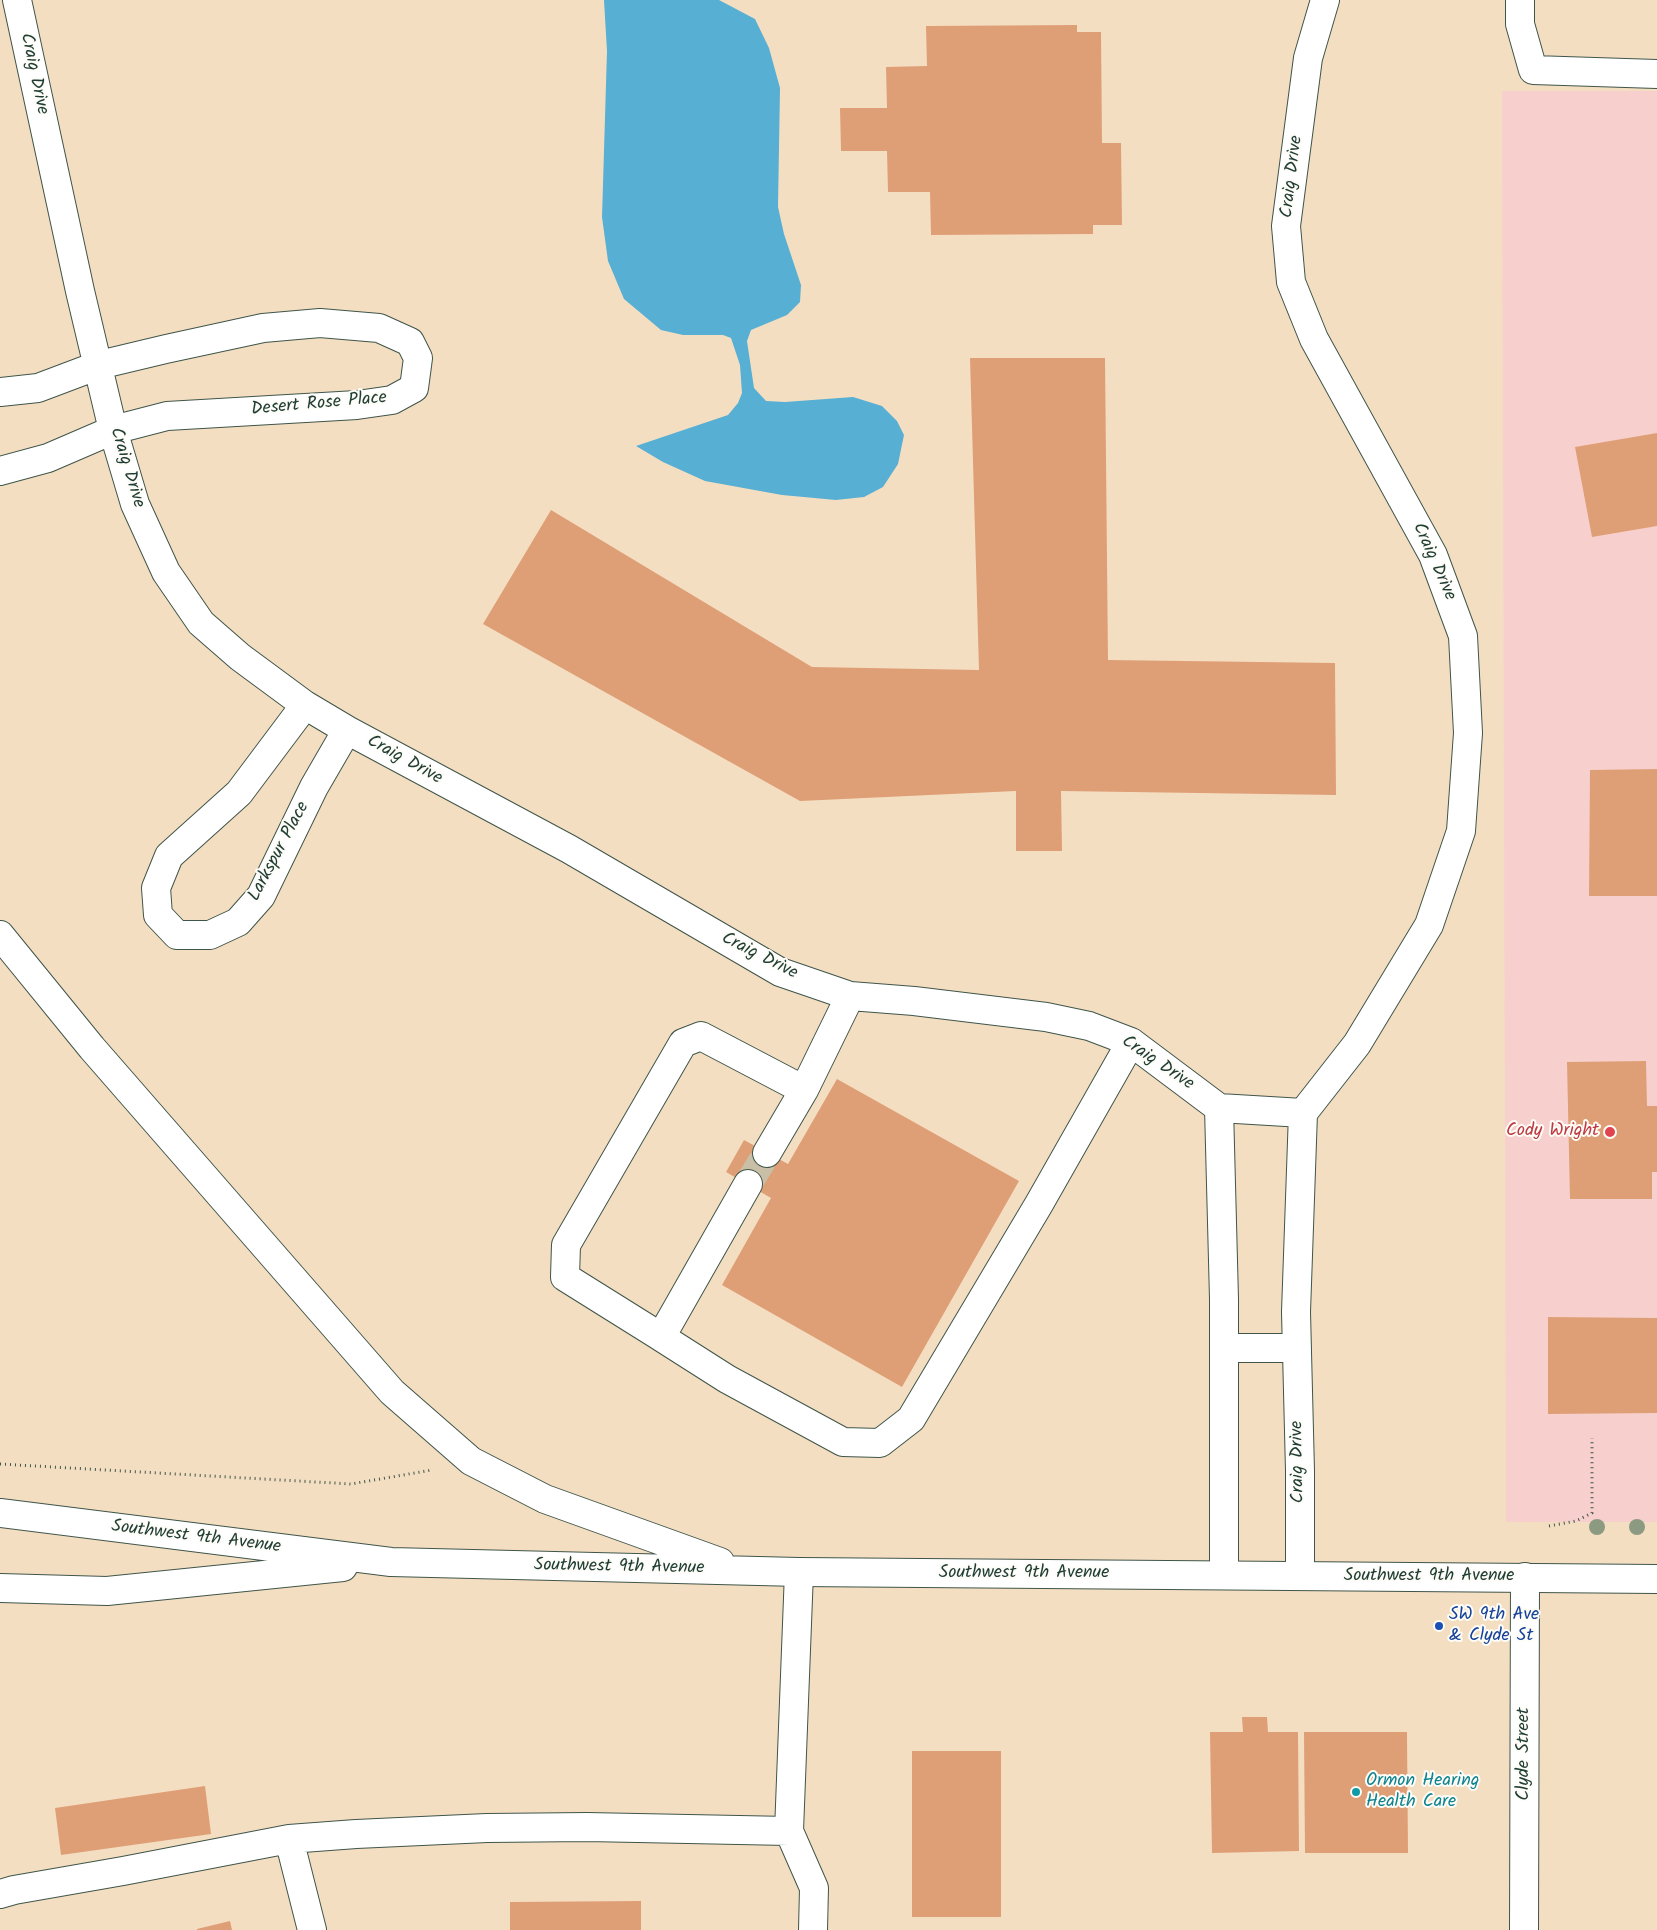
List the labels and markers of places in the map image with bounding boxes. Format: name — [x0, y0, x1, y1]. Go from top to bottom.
place label: Cody Wright — [1506, 1121, 1599, 1143]
marker: Cody Wright — [1603, 1125, 1617, 1139]
place label: SW 9th Ave & Clyde St — [1449, 1605, 1539, 1648]
marker: SW 9th Ave & Clyde St — [1433, 1620, 1445, 1632]
place label: Ormon Hearing Health Care — [1366, 1771, 1479, 1814]
marker: Ormon Hearing Health Care — [1350, 1786, 1362, 1798]

